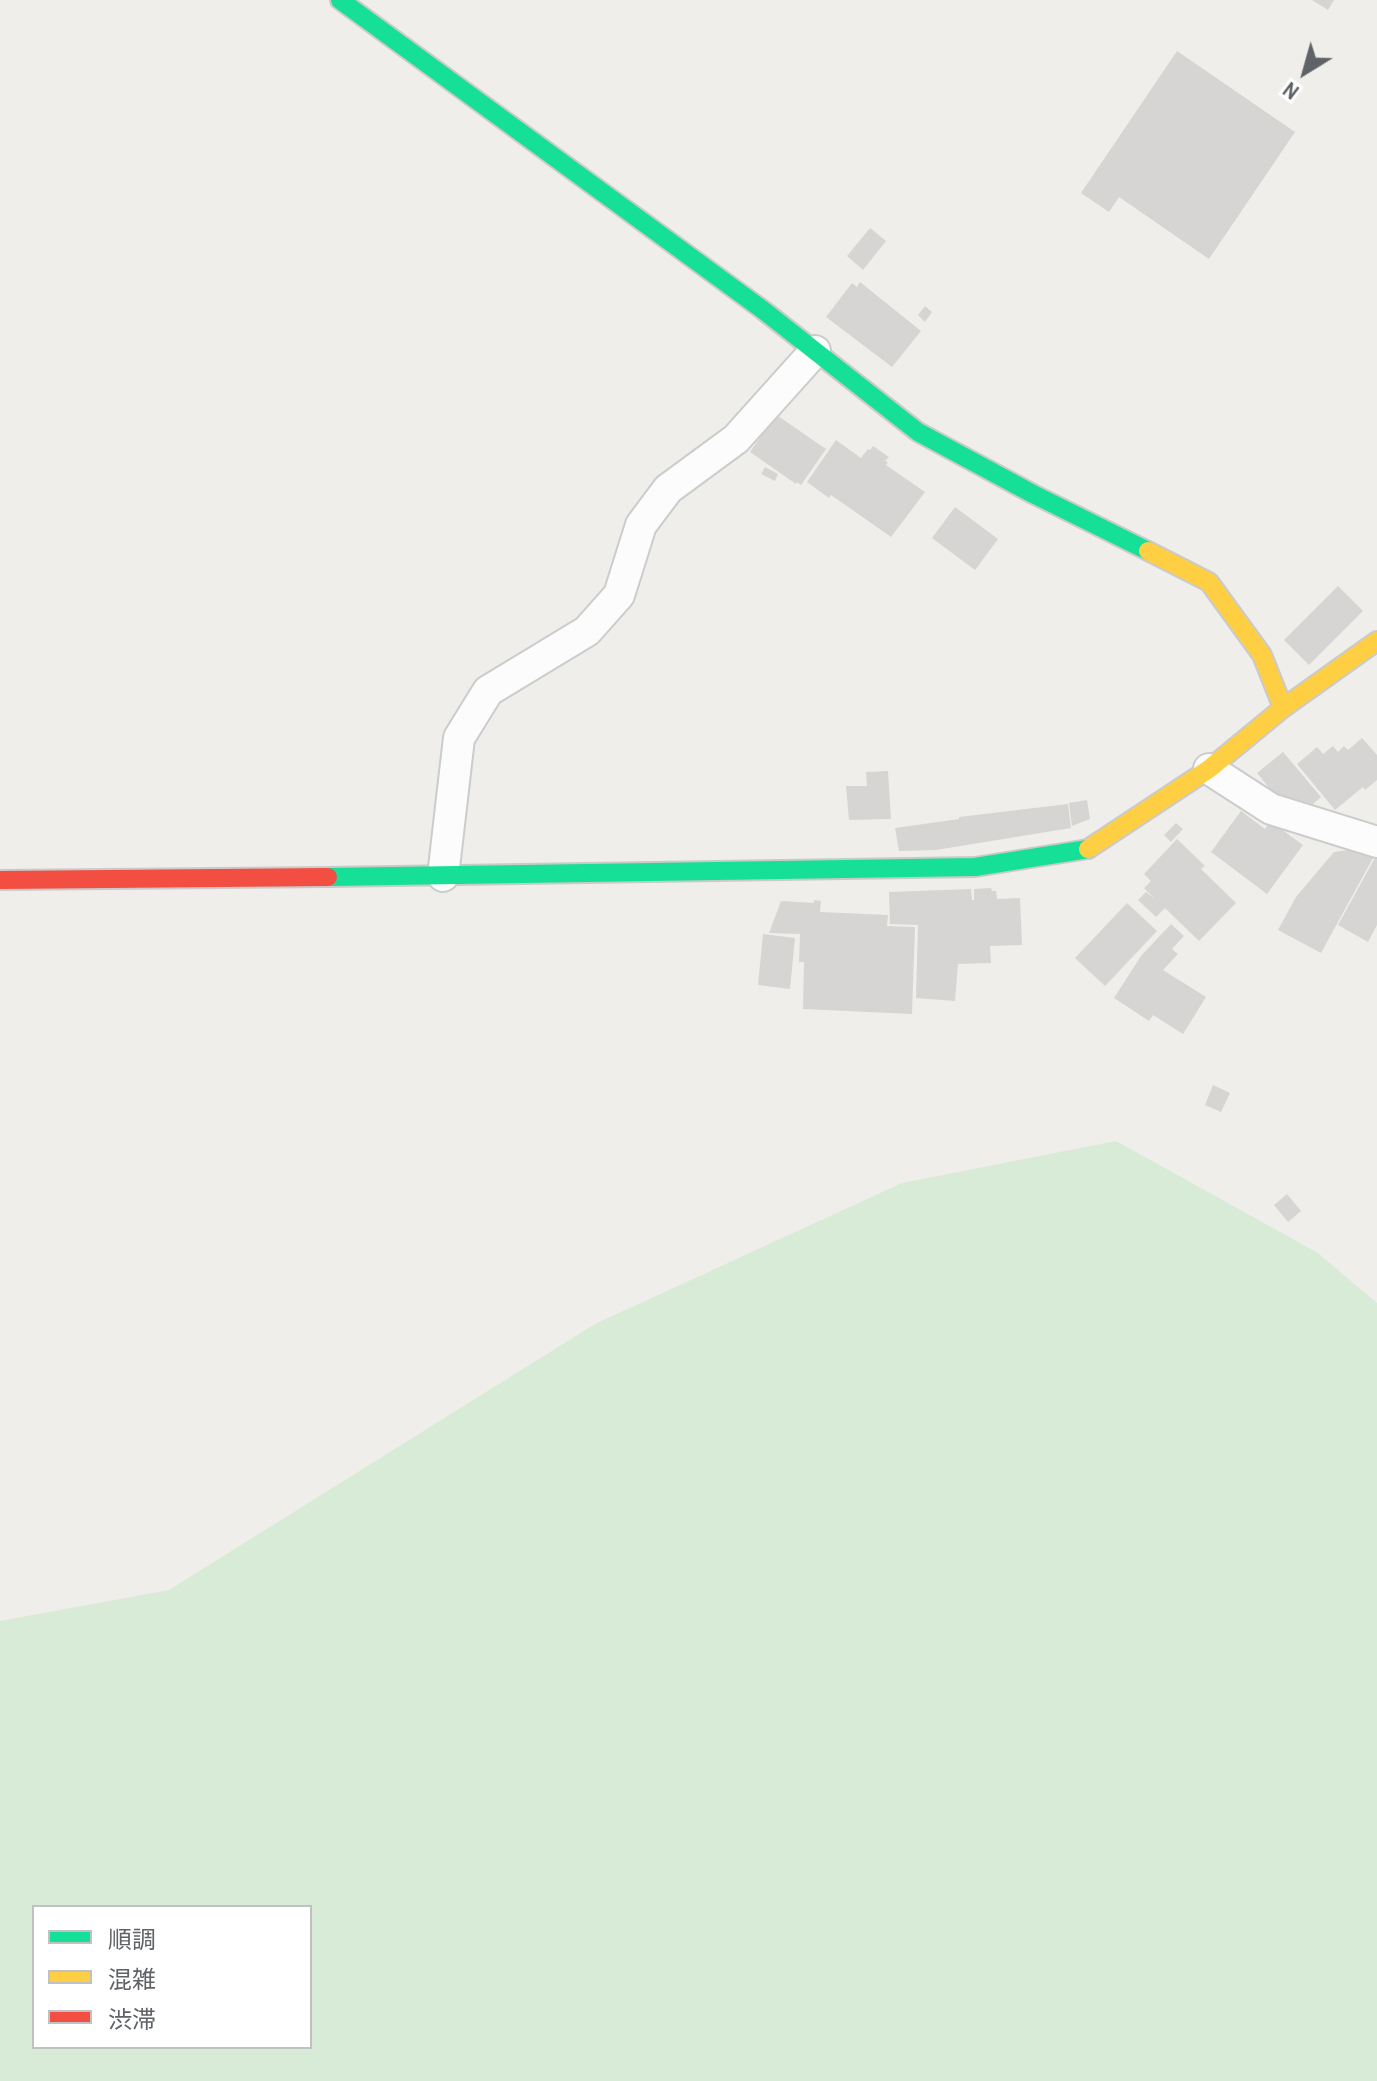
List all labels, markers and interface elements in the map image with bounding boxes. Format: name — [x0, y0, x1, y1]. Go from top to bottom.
north arrow — [1265, 32, 1345, 112]
text: N — [1276, 75, 1305, 107]
legend — [32, 1905, 312, 2049]
text: 順調 — [108, 1923, 156, 1955]
text: 混雑 — [108, 1963, 156, 1995]
text: 渋滞 — [108, 2003, 156, 2035]

